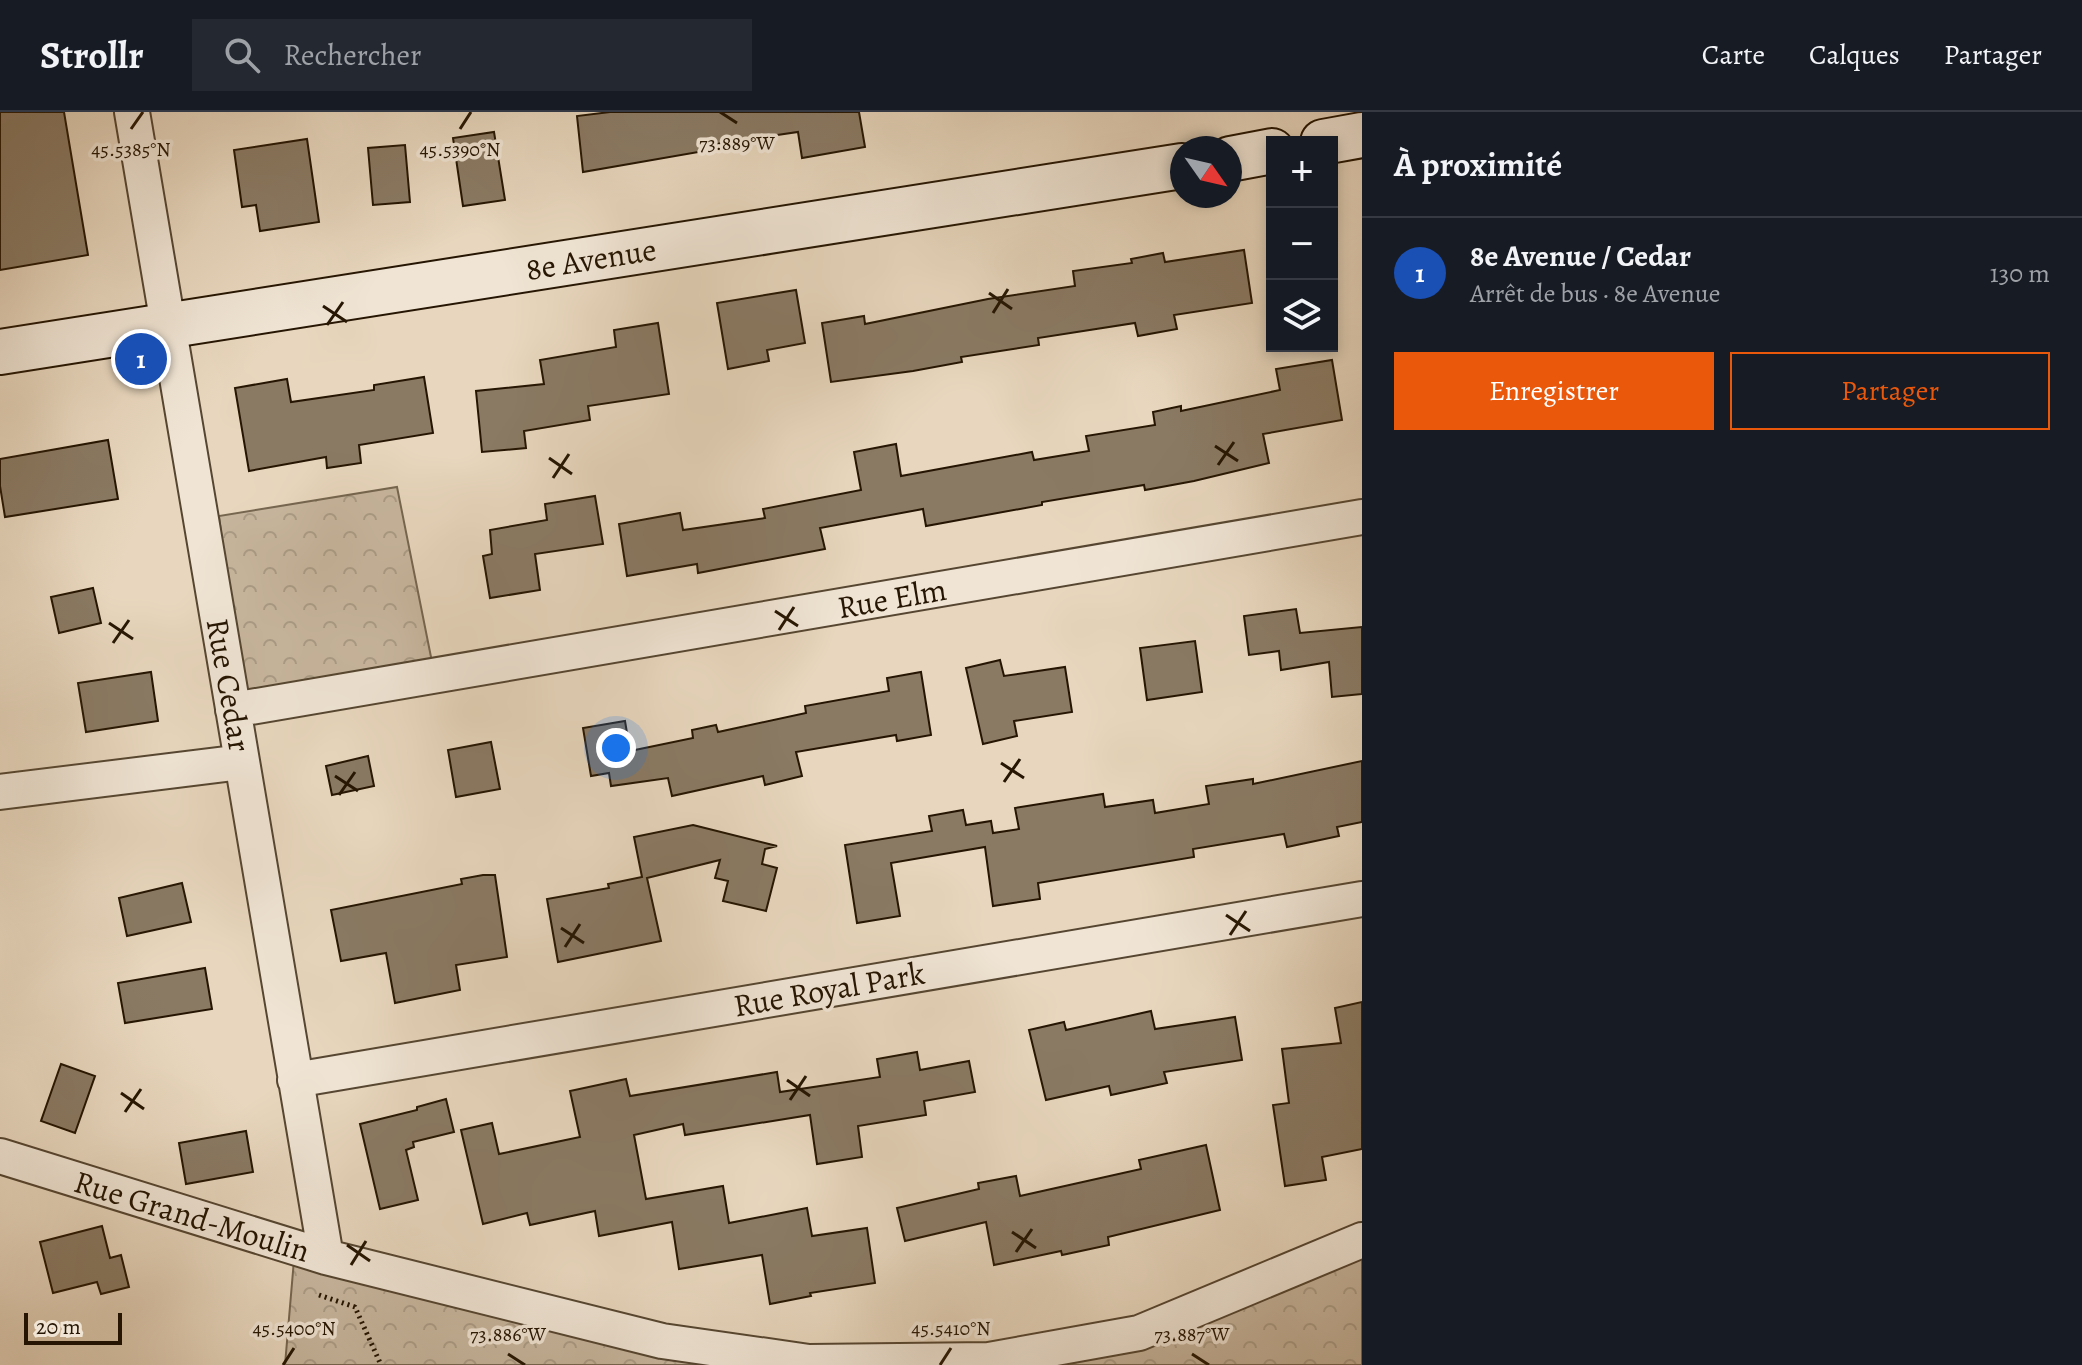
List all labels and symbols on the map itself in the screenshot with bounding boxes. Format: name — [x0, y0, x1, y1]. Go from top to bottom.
text: 73.889°W — [699, 130, 775, 157]
text: 45.5385°N — [91, 136, 171, 163]
text: 45.5390°N — [420, 136, 500, 163]
north arrow — [1170, 136, 1242, 208]
street label: 8e Avenue — [523, 227, 659, 291]
pin: 1 — [115, 329, 167, 389]
street label: Rue Elm — [834, 567, 950, 629]
street label: Rue Cedar — [196, 615, 262, 755]
your location — [596, 728, 636, 768]
street label: Rue Royal Park — [730, 951, 928, 1027]
street label: Rue Grand-Moulin — [69, 1159, 315, 1273]
scale bar — [24, 1309, 122, 1345]
text: 45.5400°N — [252, 1315, 336, 1342]
text: 45.5410°N — [911, 1315, 991, 1342]
text: 73.886°W — [470, 1321, 546, 1348]
text: 73.887°W — [1154, 1321, 1230, 1348]

